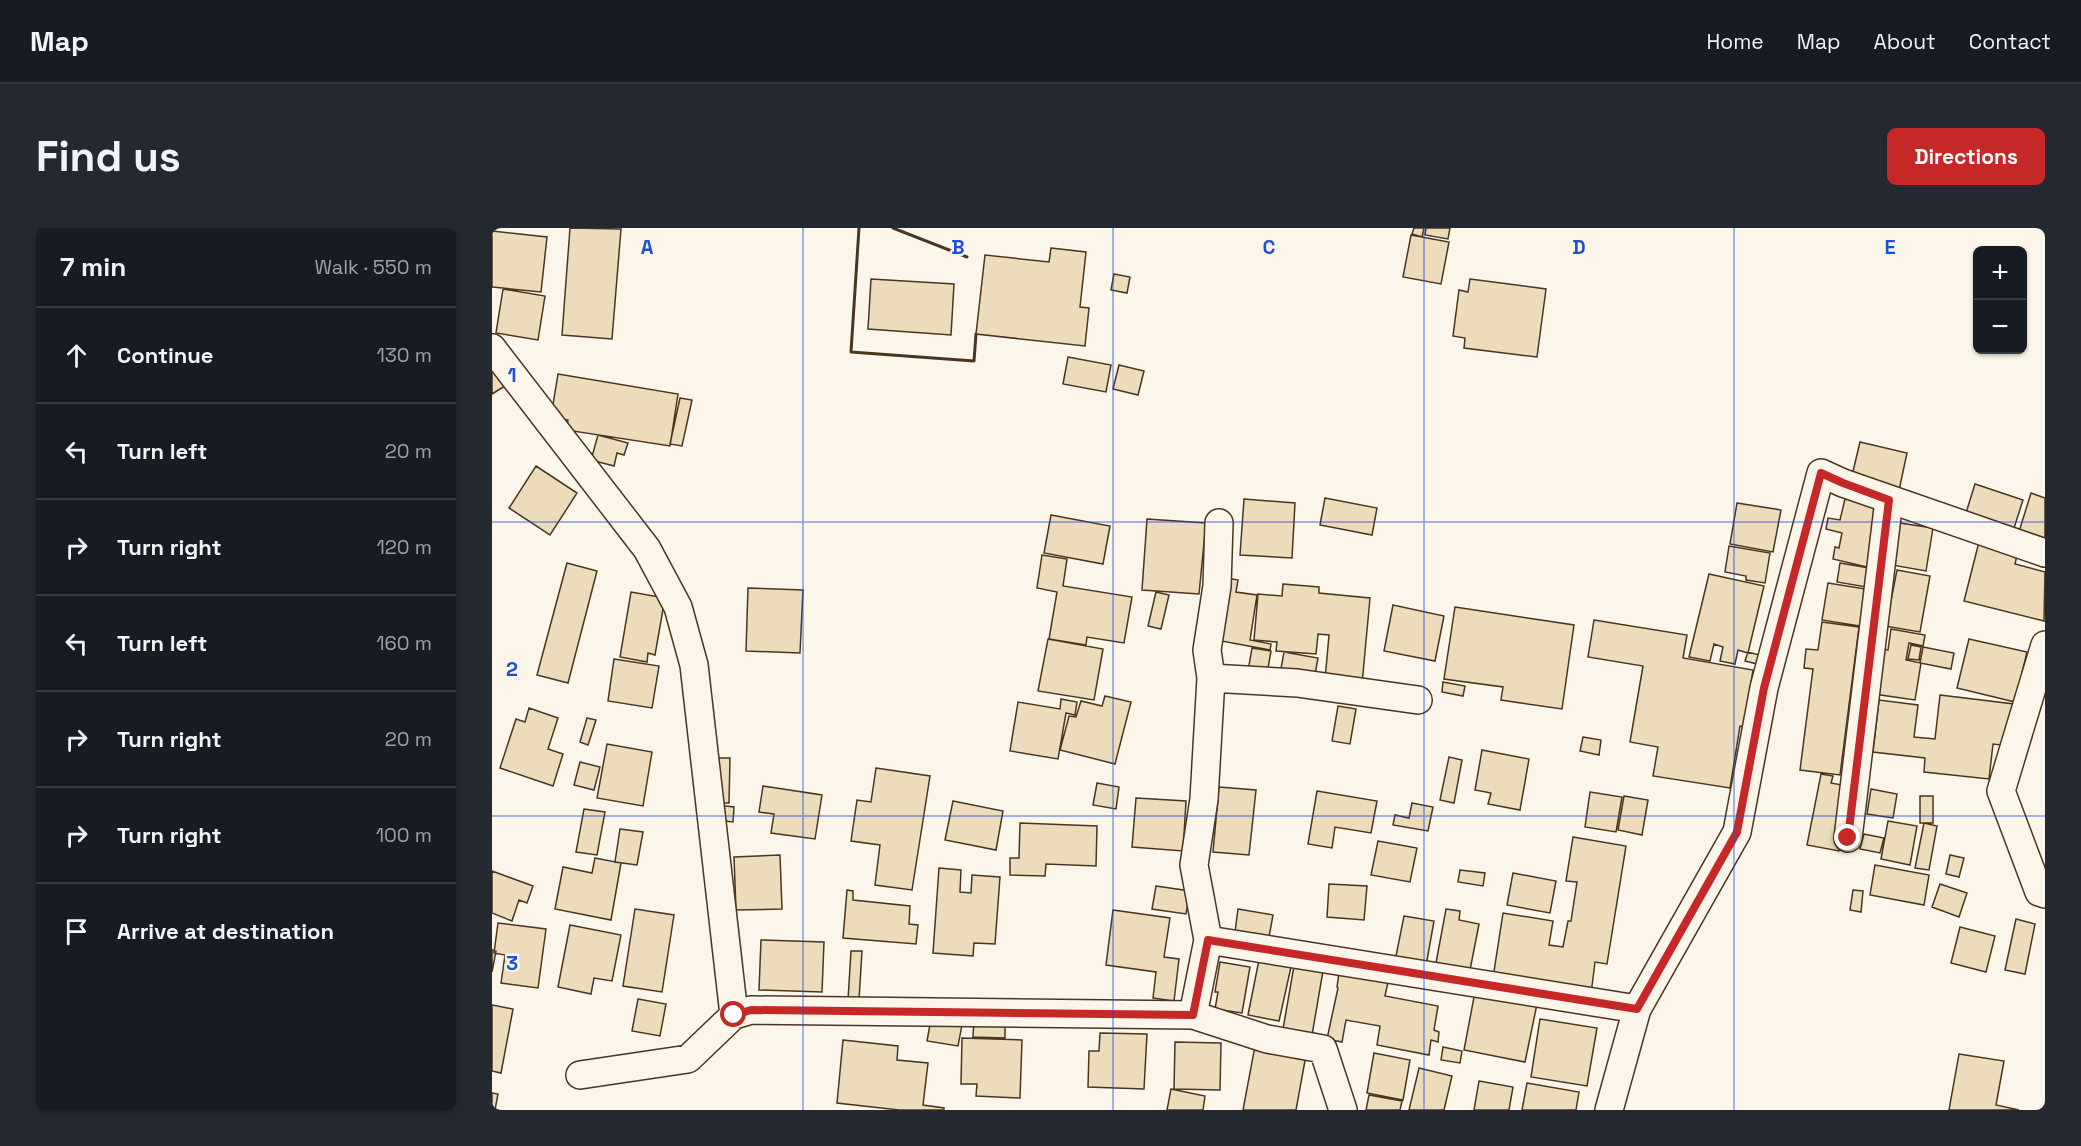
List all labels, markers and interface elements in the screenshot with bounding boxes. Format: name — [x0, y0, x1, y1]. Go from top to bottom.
text: Map — [30, 23, 89, 59]
text: Home — [1706, 28, 1764, 55]
text: Map — [1797, 28, 1841, 55]
text: About — [1874, 28, 1936, 55]
text: Contact — [1969, 28, 2051, 55]
button: Directions — [1887, 128, 2045, 185]
text: Find us — [36, 130, 181, 183]
text: A — [641, 234, 654, 260]
text: B — [951, 234, 965, 260]
text: C — [1263, 234, 1276, 260]
text: D — [1572, 234, 1586, 260]
text: E — [1884, 234, 1896, 260]
map controls — [1973, 246, 2027, 354]
button: + — [1973, 246, 2027, 300]
text: 7 min — [60, 250, 126, 284]
text: Walk · 550 m — [314, 254, 432, 280]
button: − — [1973, 300, 2027, 354]
icon: ahead — [60, 339, 93, 372]
text: Continue — [117, 341, 213, 369]
text: 130 m — [376, 342, 432, 368]
text: 1 — [507, 362, 517, 388]
icon: left — [60, 435, 93, 468]
text: Turn left — [117, 437, 207, 465]
text: 20 m — [385, 438, 432, 464]
icon: right — [60, 531, 93, 564]
text: Turn right — [117, 533, 222, 561]
text: 120 m — [376, 534, 432, 560]
icon: left — [60, 627, 93, 660]
text: Turn left — [117, 629, 207, 657]
text: 160 m — [376, 630, 432, 656]
text: 2 — [506, 656, 518, 682]
icon: right — [60, 723, 93, 756]
text: Turn right — [117, 725, 222, 753]
text: 20 m — [385, 726, 432, 752]
icon: right — [60, 819, 93, 852]
text: Turn right — [117, 821, 222, 849]
text: 100 m — [376, 822, 432, 848]
route end — [1834, 824, 1860, 850]
icon: arrive — [60, 915, 93, 948]
text: Arrive at destination — [117, 917, 334, 945]
text: 3 — [506, 950, 518, 976]
route start — [720, 1001, 746, 1027]

